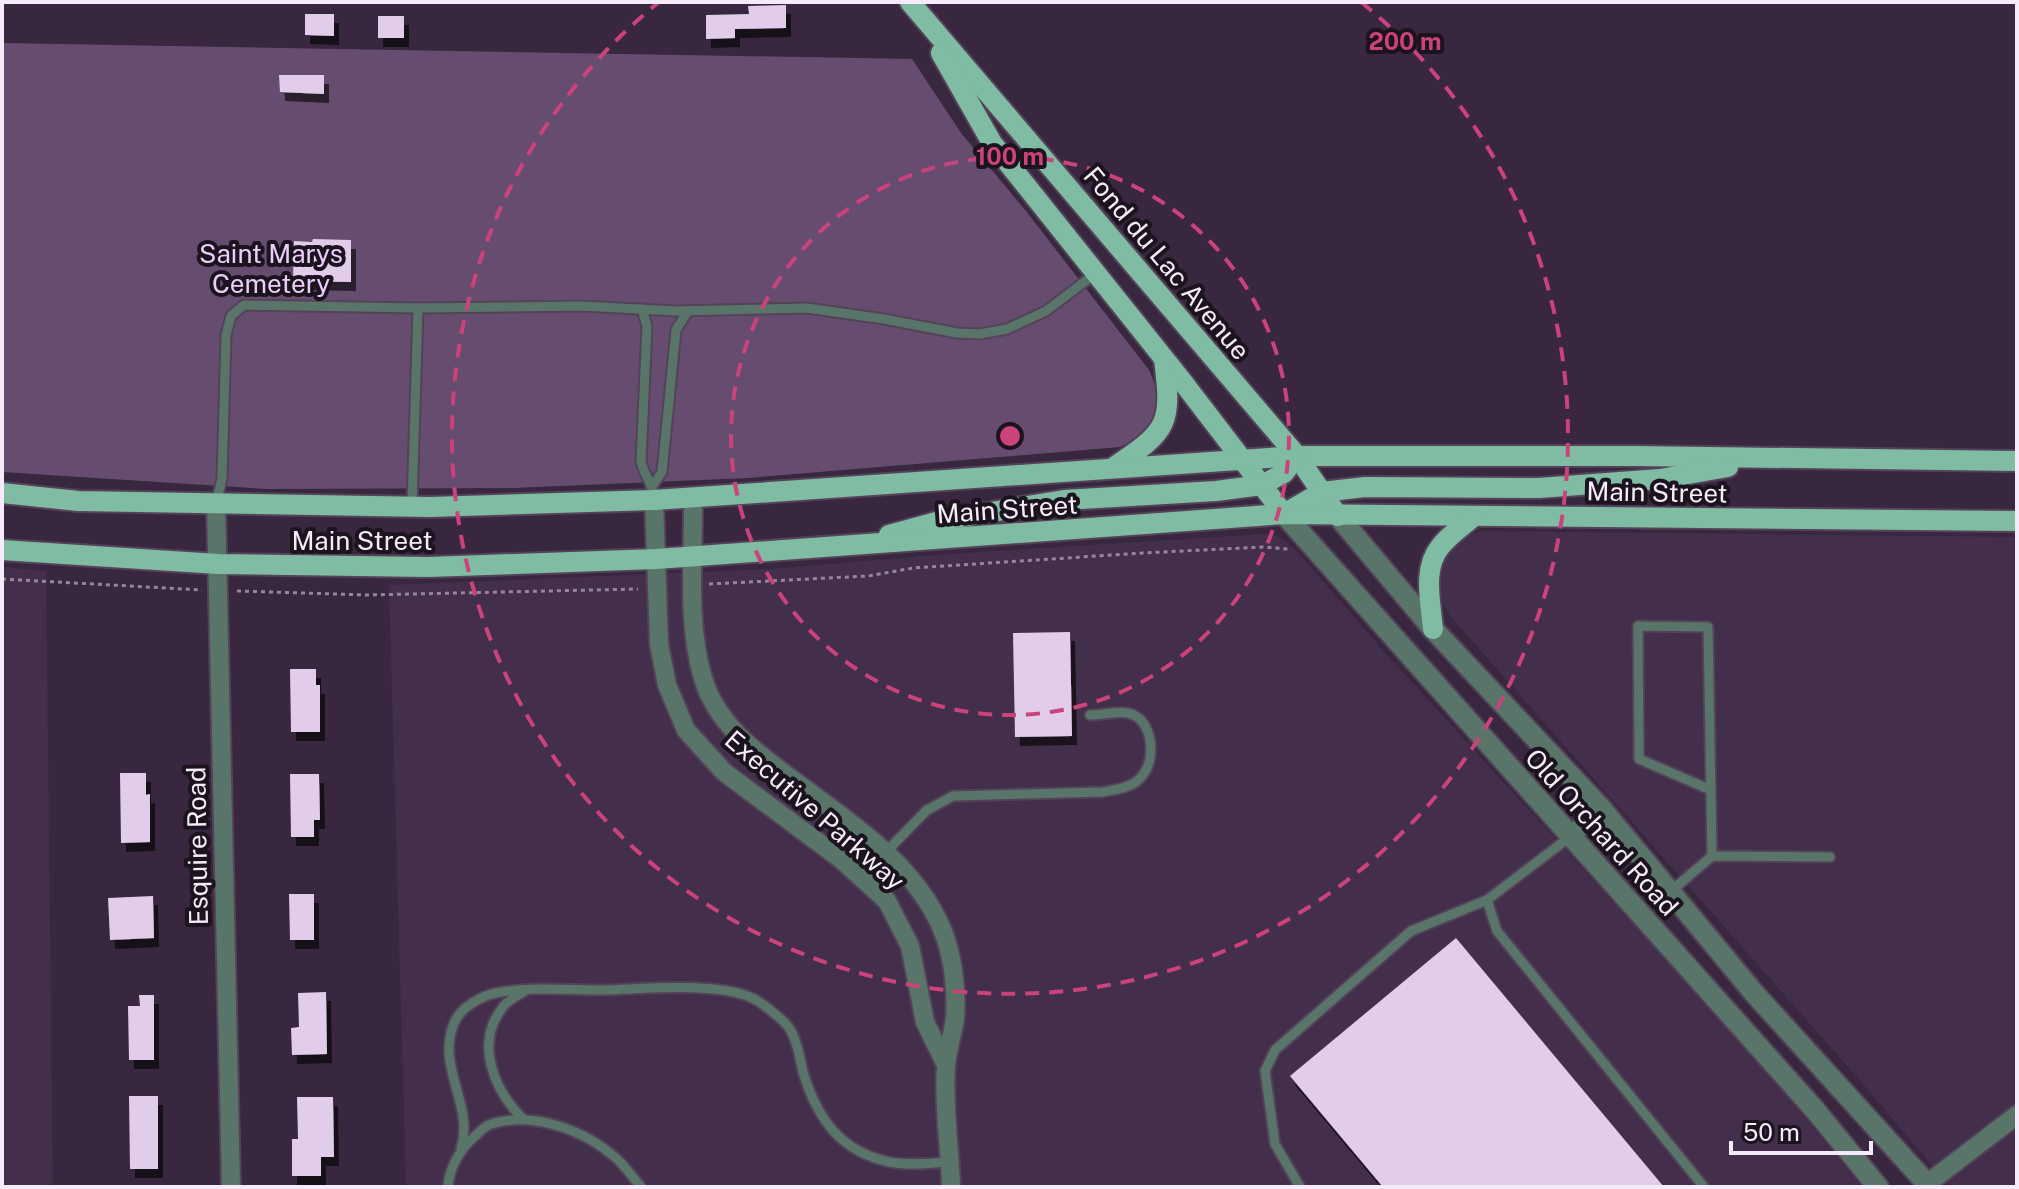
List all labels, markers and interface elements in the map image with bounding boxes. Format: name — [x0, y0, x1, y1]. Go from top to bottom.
text: 200 m — [1368, 27, 1442, 55]
text: 100 m — [976, 142, 1044, 170]
street label: Fond du Lac Avenue — [1077, 160, 1257, 366]
park label: Saint Marys Cemetery — [199, 238, 343, 299]
centre of rings — [996, 422, 1024, 450]
street label: Main Street — [1586, 475, 1728, 509]
street label: Main Street — [935, 489, 1079, 529]
street label: Main Street — [291, 525, 433, 556]
street label: Executive Parkway — [719, 724, 911, 897]
street label: Old Orchard Road — [1519, 742, 1685, 922]
street label: Esquire Road — [180, 766, 214, 926]
scale bar — [1731, 1105, 1871, 1155]
text: 50 m — [1743, 1118, 1800, 1146]

